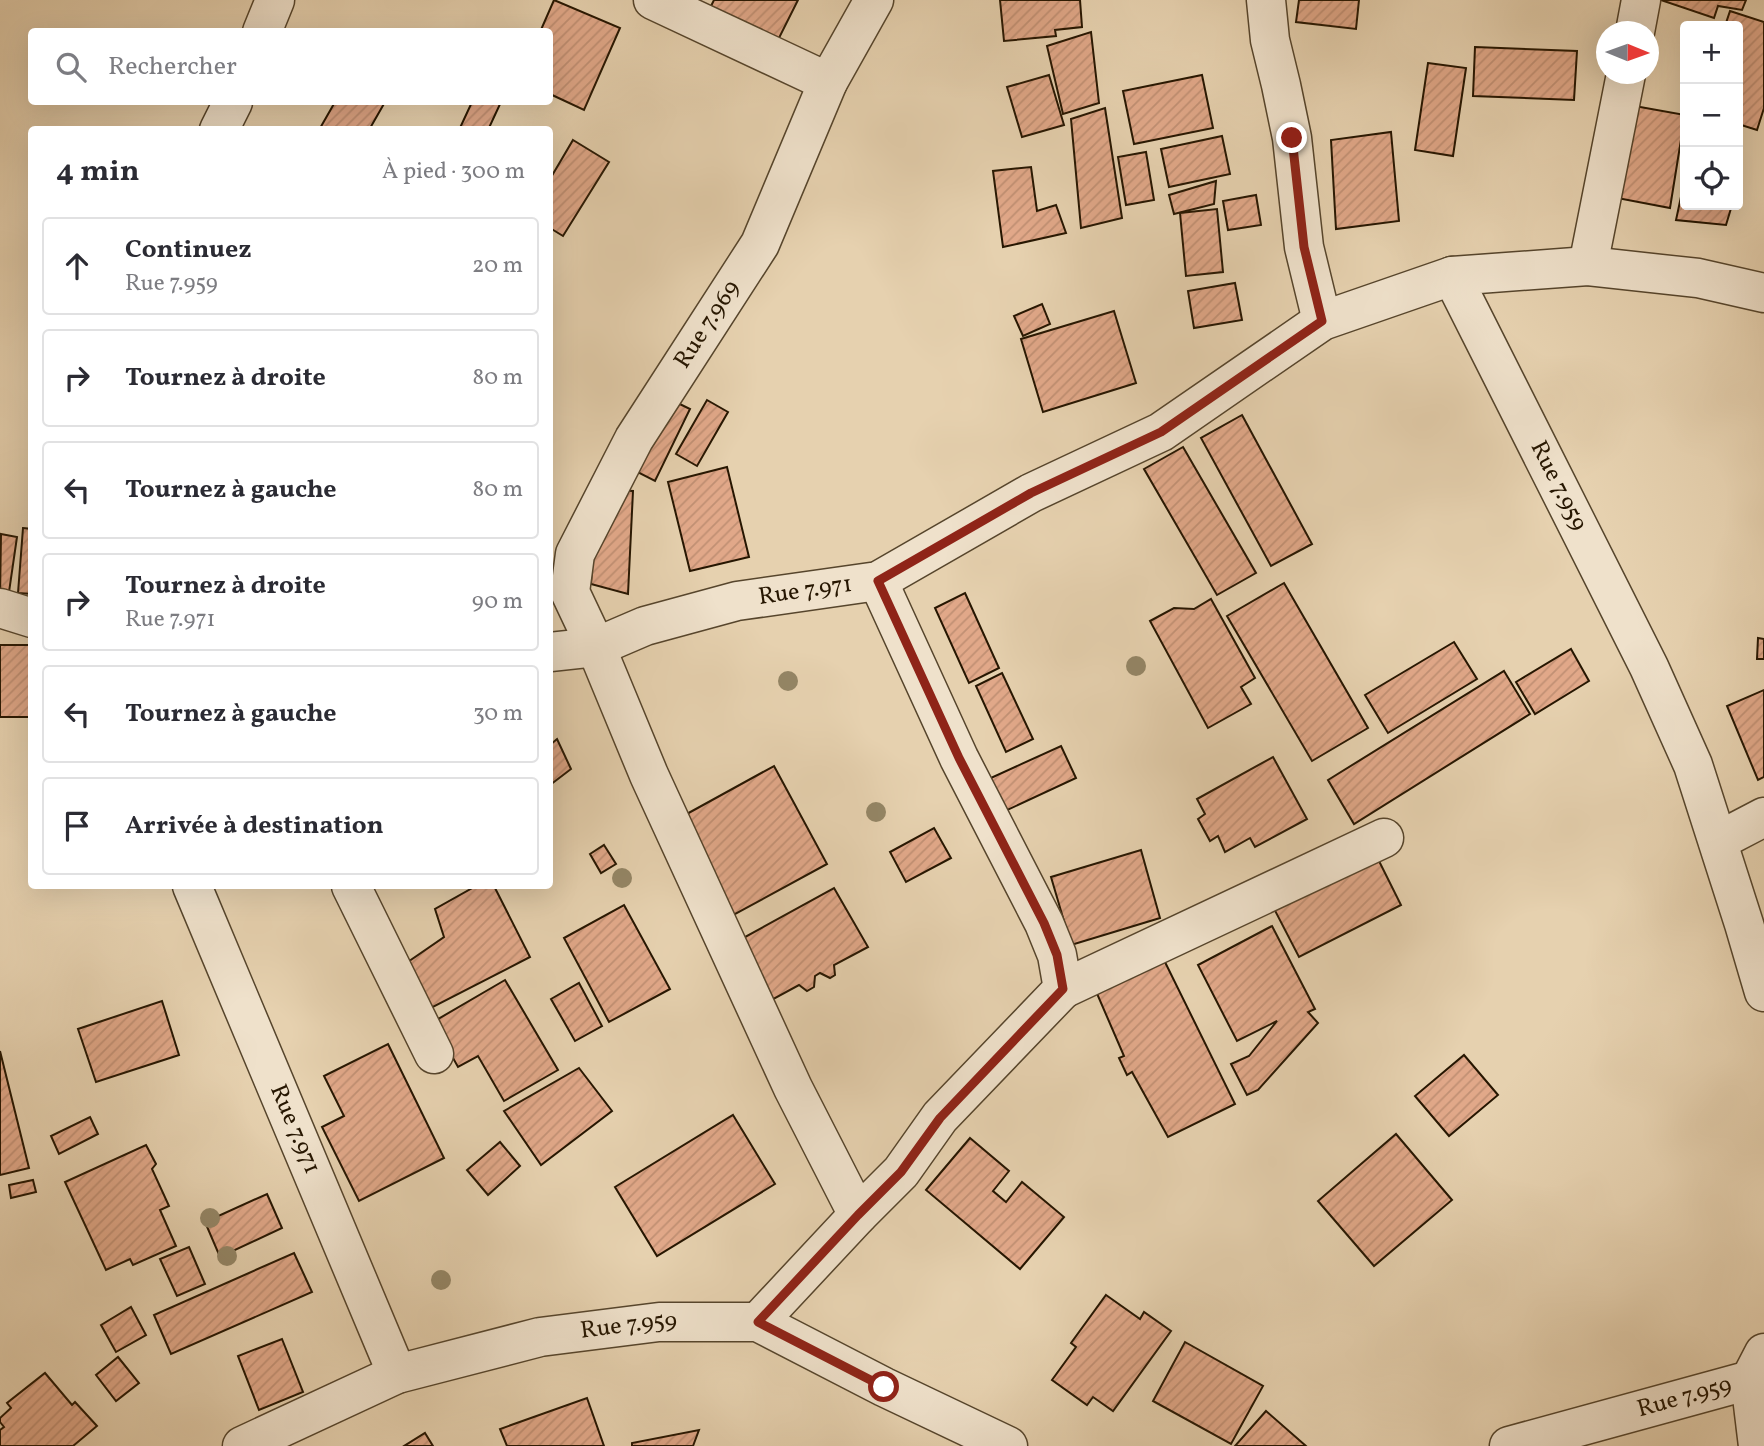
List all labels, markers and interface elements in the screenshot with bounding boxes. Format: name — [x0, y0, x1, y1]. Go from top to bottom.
north arrow — [1596, 21, 1659, 84]
map controls — [1680, 21, 1743, 210]
button: + — [1680, 21, 1743, 84]
search box — [28, 28, 553, 105]
icon: search — [52, 48, 90, 86]
text: Rechercher — [108, 49, 237, 85]
button: − — [1680, 84, 1743, 147]
route end — [1276, 122, 1307, 153]
button: locate — [1680, 147, 1743, 210]
text: 4 min — [56, 151, 140, 193]
text: À pied · 300 m — [382, 156, 525, 188]
text: Continuez — [125, 232, 251, 268]
icon: ahead — [58, 247, 96, 285]
text: 20 m — [472, 250, 523, 282]
text: Rue 7.959 — [125, 268, 218, 300]
street label: Rue 7.969 — [667, 274, 749, 376]
icon: right — [58, 359, 96, 397]
text: Tournez à droite — [125, 360, 326, 396]
text: 80 m — [473, 362, 523, 394]
street label: Rue 7.959 — [1521, 435, 1595, 537]
icon: left — [58, 471, 96, 509]
text: Tournez à gauche — [125, 472, 337, 508]
text: 80 m — [473, 474, 523, 506]
text: Tournez à droite — [125, 568, 326, 604]
street label: Rue 7.971 — [756, 568, 855, 615]
icon: right — [58, 583, 96, 621]
text: 90 m — [472, 586, 523, 618]
text: Rue 7.971 — [125, 604, 216, 636]
icon: left — [58, 695, 96, 733]
text: Tournez à gauche — [125, 696, 337, 732]
text: 30 m — [473, 698, 523, 730]
icon: arrive — [58, 807, 96, 845]
text: Arrivée à destination — [125, 808, 384, 844]
street label: Rue 7.971 — [260, 1079, 328, 1180]
street label: Rue 7.959 — [579, 1304, 677, 1349]
street label: Rue 7.959 — [1633, 1369, 1736, 1427]
route start — [868, 1371, 899, 1402]

